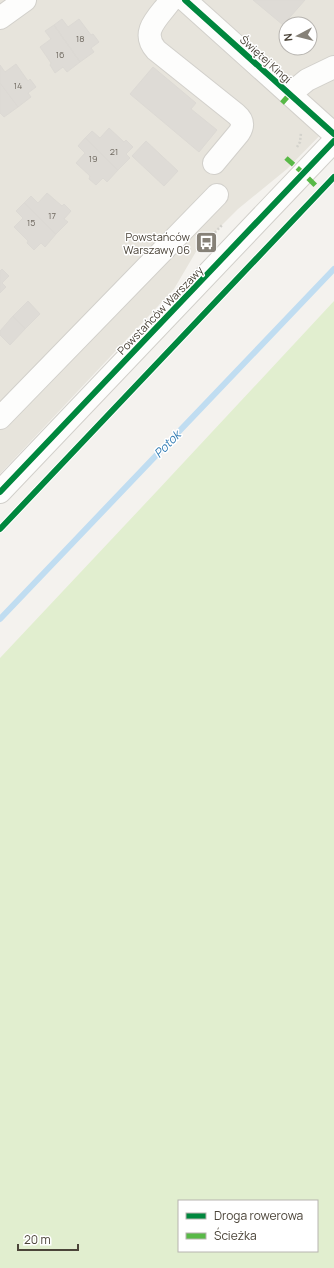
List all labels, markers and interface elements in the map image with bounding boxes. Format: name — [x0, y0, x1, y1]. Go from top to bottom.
north arrow — [278, 16, 318, 56]
house number: 18 — [76, 32, 84, 45]
street label: Świętej Kingi — [237, 32, 295, 86]
text: N — [280, 32, 296, 42]
house number: 16 — [55, 48, 65, 61]
house number: 14 — [14, 79, 22, 92]
house number: 21 — [110, 145, 118, 158]
house number: 19 — [88, 152, 98, 165]
house number: 17 — [48, 209, 56, 222]
house number: 15 — [27, 216, 35, 229]
place label: Powstańców Warszawy 06 — [123, 229, 191, 257]
bus stop icon: Powstańców Warszawy 06 — [193, 229, 219, 255]
street label: Powstańców Warszawy — [114, 262, 206, 358]
water label: Potok — [150, 425, 186, 461]
legend — [178, 1200, 318, 1252]
text: Droga rowerowa — [214, 1207, 303, 1224]
scale bar — [18, 1226, 78, 1252]
text: Ścieżka — [214, 1227, 257, 1244]
text: 20 m — [24, 1231, 51, 1248]

